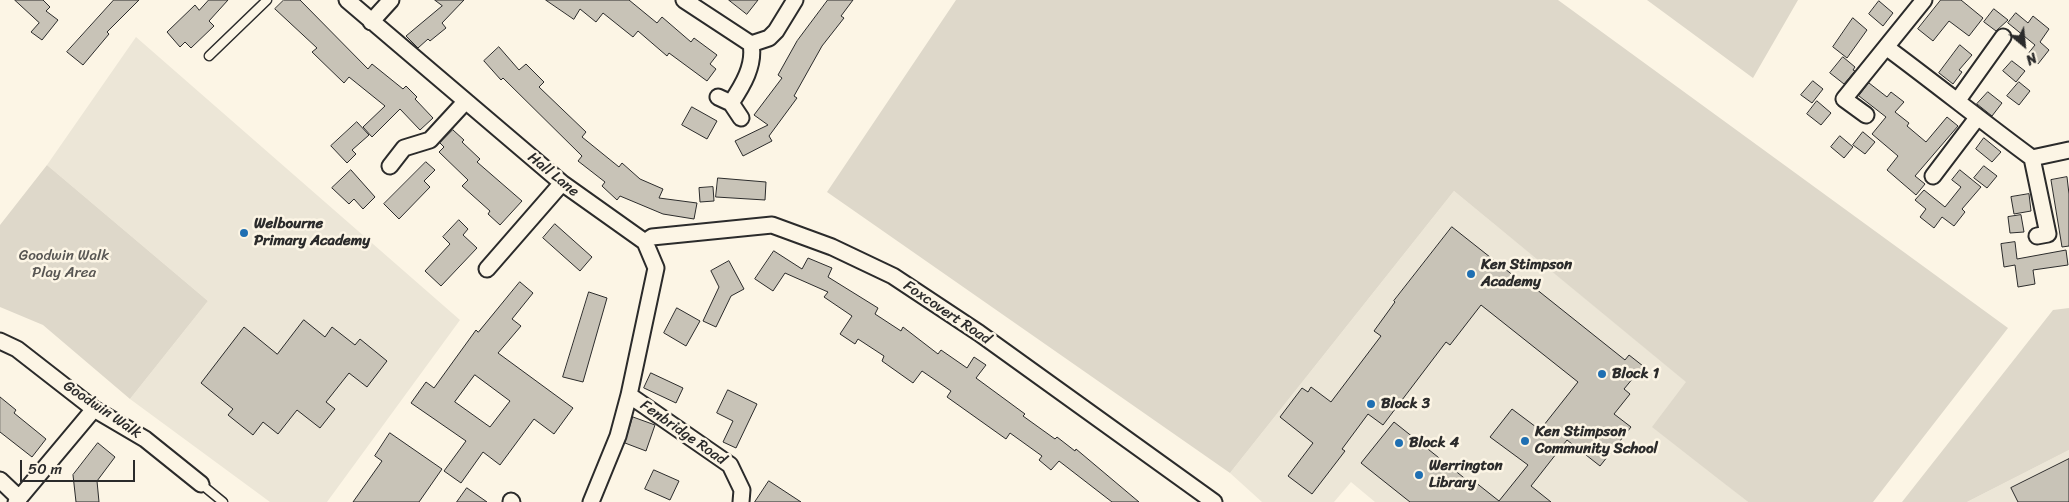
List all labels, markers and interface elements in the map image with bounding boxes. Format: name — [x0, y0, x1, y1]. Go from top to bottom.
north arrow — [1999, 20, 2049, 70]
text: N — [2021, 45, 2041, 72]
street label: Hall Lane — [524, 149, 582, 201]
place label: Welbourne Primary Academy — [254, 215, 370, 250]
marker: Welbourne Primary Academy — [238, 227, 250, 239]
park label: Goodwin Walk Play Area — [19, 247, 109, 282]
place label: Ken Stimpson Academy — [1481, 256, 1572, 291]
marker: Ken Stimpson Academy — [1465, 268, 1477, 280]
street label: Foxcovert Road — [900, 277, 994, 349]
place label: Block 1 — [1612, 365, 1659, 383]
marker: Block 1 — [1596, 368, 1608, 380]
street label: Goodwin Walk — [60, 377, 144, 443]
place label: Block 3 — [1381, 395, 1430, 413]
street label: Fenbridge Road — [636, 397, 730, 469]
marker: Block 3 — [1365, 398, 1377, 410]
place label: Ken Stimpson Community School — [1535, 423, 1658, 458]
place label: Block 4 — [1409, 434, 1459, 452]
marker: Ken Stimpson Community School — [1519, 435, 1531, 447]
marker: Block 4 — [1393, 437, 1405, 449]
scale bar — [22, 450, 138, 482]
text: 50 m — [28, 456, 62, 482]
place label: Werrington Library — [1429, 457, 1503, 492]
marker: Werrington Library — [1413, 469, 1425, 481]

